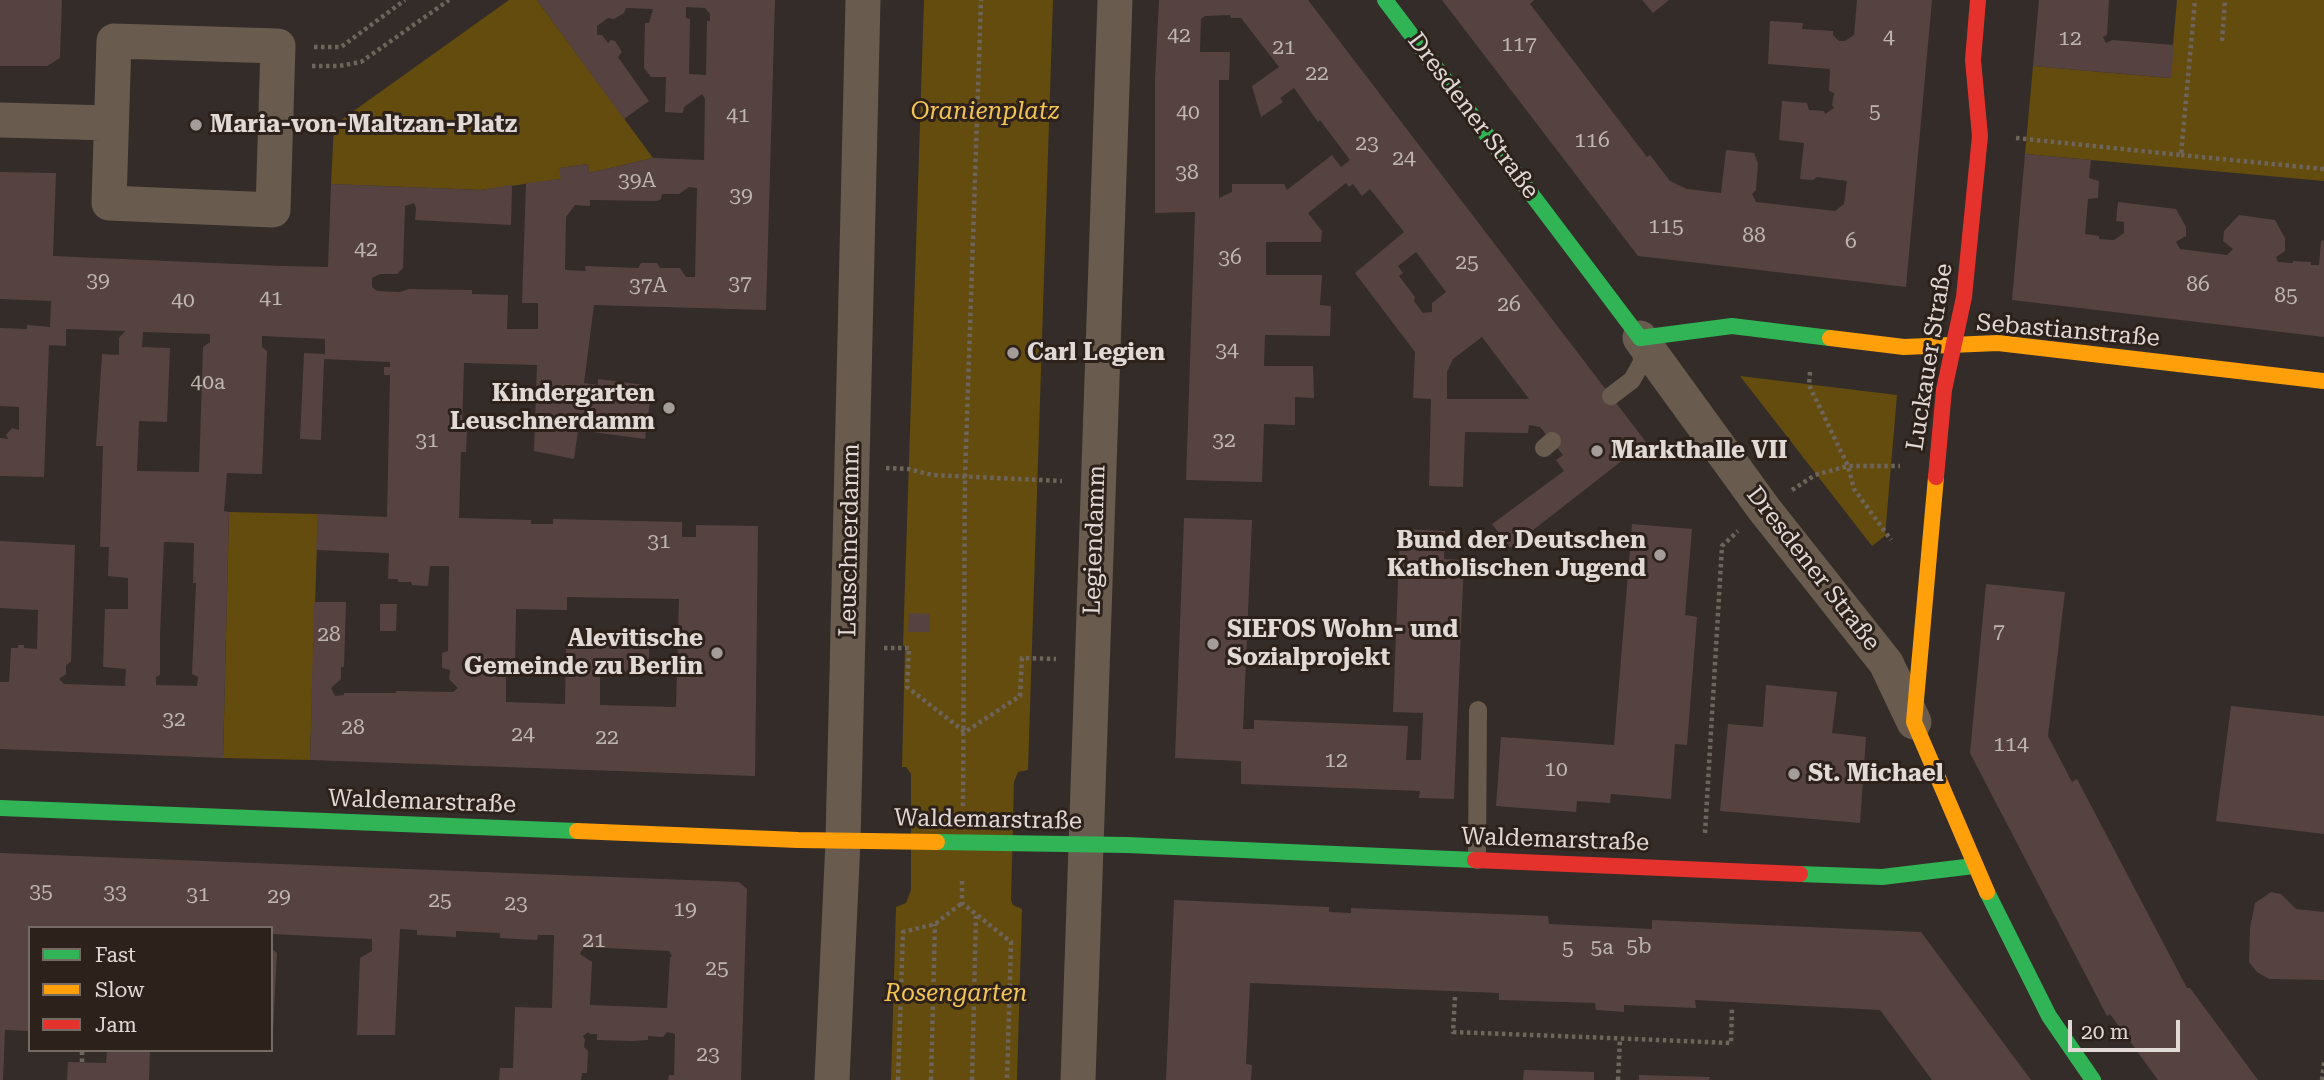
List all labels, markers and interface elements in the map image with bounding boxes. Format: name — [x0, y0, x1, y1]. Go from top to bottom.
house number: 42 — [1167, 23, 1191, 49]
house number: 4 — [1883, 25, 1895, 51]
house number: 12 — [2058, 26, 2082, 52]
street label: Dresdener Straße — [1401, 27, 1545, 205]
house number: 117 — [1501, 32, 1537, 58]
house number: 21 — [1272, 35, 1296, 61]
house number: 22 — [1305, 61, 1329, 87]
park label: Oranienplatz — [911, 98, 1059, 126]
house number: 5 — [1869, 99, 1881, 125]
house number: 40 — [1176, 100, 1200, 126]
house number: 41 — [726, 103, 750, 129]
place label: Maria-von-Maltzan-Platz — [210, 111, 517, 139]
marker: Maria-von-Maltzan-Platz — [188, 117, 204, 133]
house number: 116 — [1574, 128, 1610, 154]
house number: 23 — [1355, 131, 1379, 157]
house number: 24 — [1392, 146, 1416, 172]
house number: 38 — [1175, 160, 1199, 186]
house number: 39A — [618, 168, 656, 194]
house number: 39 — [729, 183, 753, 209]
house number: 115 — [1648, 214, 1684, 240]
house number: 88 — [1742, 223, 1766, 249]
house number: 6 — [1845, 229, 1857, 255]
house number: 42 — [354, 237, 378, 263]
house number: 36 — [1218, 245, 1242, 271]
house number: 25 — [1455, 250, 1479, 276]
street label: Luckauer Straße — [1901, 261, 1959, 453]
house number: 39 — [86, 268, 110, 294]
house number: 37 — [728, 271, 752, 297]
house number: 86 — [2186, 272, 2210, 298]
house number: 37A — [629, 273, 667, 299]
house number: 85 — [2274, 283, 2298, 309]
house number: 41 — [259, 286, 283, 312]
house number: 40 — [171, 288, 195, 314]
house number: 26 — [1497, 292, 1521, 318]
street label: Sebastianstraße — [1975, 309, 2161, 353]
house number: 34 — [1215, 338, 1239, 364]
place label: Carl Legien — [1027, 339, 1165, 367]
marker: Carl Legien — [1005, 345, 1021, 361]
house number: 40a — [191, 370, 225, 396]
place label: Kindergarten Leuschnerdamm — [450, 380, 655, 436]
marker: Kindergarten Leuschnerdamm — [661, 400, 677, 416]
house number: 31 — [415, 428, 439, 454]
house number: 32 — [1212, 428, 1236, 454]
place label: Markthalle VII — [1611, 437, 1788, 465]
street label: Leuschnerdamm — [834, 443, 866, 637]
marker: Markthalle VII — [1589, 443, 1605, 459]
street label: Legiendamm — [1078, 464, 1112, 616]
street label: Dresdener Straße — [1740, 481, 1886, 657]
place label: Bund der Deutschen Katholischen Jugend — [1387, 527, 1646, 583]
house number: 31 — [647, 529, 671, 555]
marker: Bund der Deutschen Katholischen Jugend — [1652, 547, 1668, 563]
place label: SIEFOS Wohn- und Sozialprojekt — [1227, 616, 1458, 672]
house number: 7 — [1993, 619, 2005, 645]
house number: 28 — [317, 622, 341, 648]
place label: Alevitische Gemeinde zu Berlin — [464, 625, 703, 681]
marker: SIEFOS Wohn- und Sozialprojekt — [1205, 636, 1221, 652]
marker: Alevitische Gemeinde zu Berlin — [709, 645, 725, 661]
house number: 32 — [162, 707, 186, 733]
house number: 28 — [341, 715, 365, 741]
house number: 24 — [511, 722, 535, 748]
house number: 22 — [595, 725, 619, 751]
house number: 114 — [1993, 732, 2029, 758]
house number: 12 — [1324, 748, 1348, 774]
house number: 10 — [1544, 757, 1568, 783]
place label: St. Michael — [1808, 760, 1944, 788]
marker: St. Michael — [1786, 766, 1802, 782]
street label: Waldemarstraße — [327, 784, 517, 820]
street label: Waldemarstraße — [894, 804, 1082, 836]
street label: Waldemarstraße — [1460, 822, 1650, 858]
house number: 35 — [29, 879, 53, 905]
house number: 33 — [103, 880, 127, 906]
house number: 31 — [186, 882, 210, 908]
house number: 29 — [267, 884, 291, 910]
house number: 25 — [428, 888, 452, 914]
house number: 23 — [504, 891, 528, 917]
house number: 19 — [673, 897, 697, 923]
legend — [28, 926, 273, 1052]
house number: 21 — [582, 928, 606, 954]
house number: 5b — [1626, 934, 1652, 960]
house number: 5a — [1590, 935, 1614, 961]
house number: 5 — [1562, 936, 1574, 962]
text: Fast — [95, 943, 136, 967]
house number: 25 — [705, 956, 729, 982]
text: Slow — [95, 978, 144, 1002]
park label: Rosengarten — [885, 980, 1027, 1008]
scale bar — [2072, 1006, 2184, 1050]
text: Jam — [95, 1013, 137, 1037]
text: 20 m — [2081, 1020, 2129, 1044]
house number: 23 — [696, 1042, 720, 1068]

